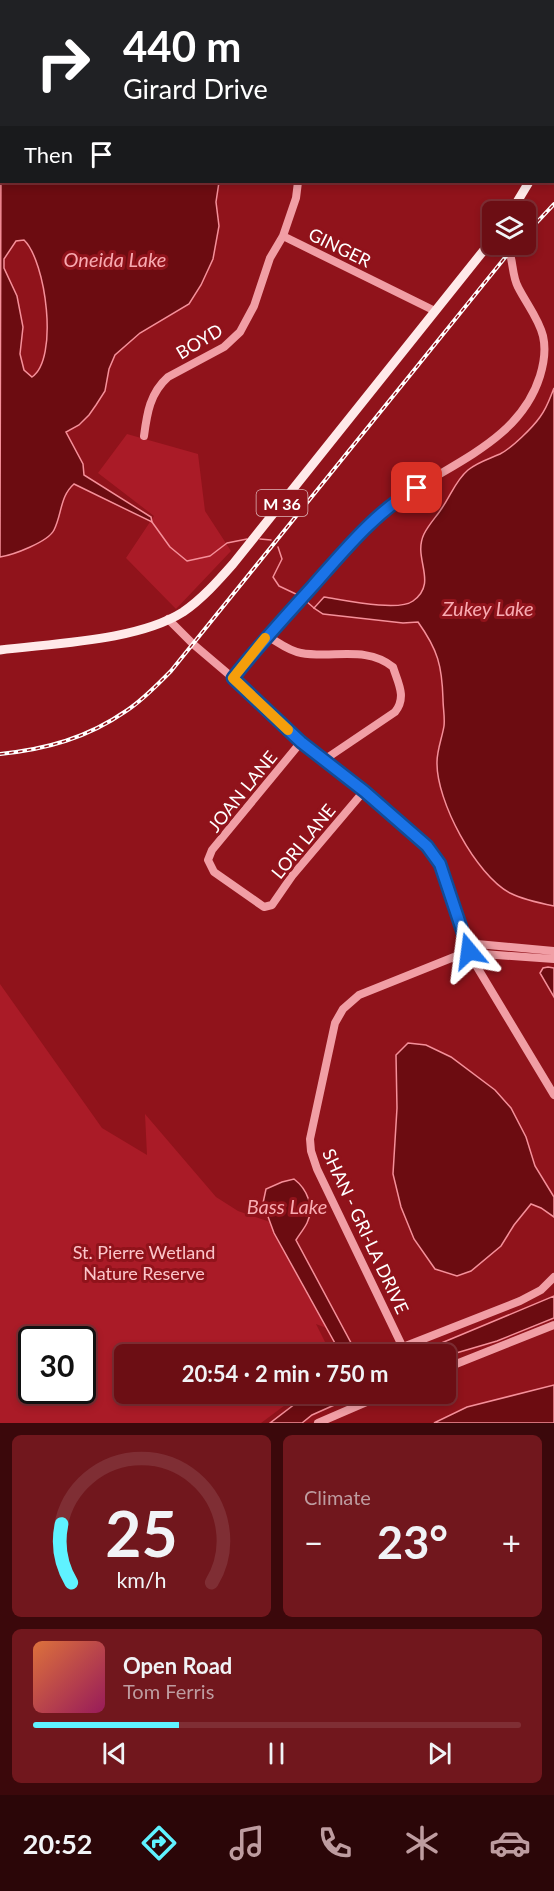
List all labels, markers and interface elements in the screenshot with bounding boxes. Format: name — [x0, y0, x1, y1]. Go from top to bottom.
text: 440 m — [123, 21, 241, 71]
icon: right — [24, 24, 102, 102]
text: Girard Drive — [123, 72, 268, 105]
icon: arrive — [85, 138, 118, 171]
text: Then — [24, 141, 73, 168]
map controls — [482, 201, 536, 255]
button: layers — [482, 201, 536, 255]
street label: GINGER — [305, 222, 375, 272]
water label: Oneida Lake — [64, 247, 166, 271]
street label: BOYD — [172, 319, 226, 363]
pin — [391, 462, 442, 513]
icon: arrive — [400, 471, 433, 504]
road number: M 36 — [256, 490, 308, 516]
water label: Zukey Lake — [441, 596, 534, 620]
street label: JOAN LANE — [203, 746, 281, 836]
street label: LORI LANE — [266, 799, 340, 883]
position arrow — [437, 919, 501, 983]
street label: SHAN - GRI-LA DRIVE — [318, 1145, 414, 1317]
water label: Bass Lake — [247, 1194, 327, 1218]
park label: St. Pierre Wetland Nature Reserve — [73, 1241, 215, 1284]
speed limit sign: 30 — [18, 1326, 96, 1404]
text: 20:54 · 2 min · 750 m — [182, 1360, 388, 1387]
text: Climate — [304, 1485, 371, 1509]
text: 25 — [105, 1495, 178, 1570]
text: 23° — [377, 1515, 448, 1569]
text: − — [304, 1522, 323, 1562]
text: + — [502, 1522, 521, 1562]
text: km/h — [116, 1567, 167, 1593]
text: Open Road — [123, 1652, 232, 1679]
text: Tom Ferris — [123, 1679, 214, 1703]
icon: previous — [98, 1737, 131, 1770]
icon: pause — [260, 1737, 293, 1770]
icon: next — [423, 1737, 456, 1770]
icon: directions — [138, 1822, 180, 1864]
icon: music — [226, 1822, 268, 1864]
icon: phone — [314, 1822, 356, 1864]
icon: climate — [401, 1822, 443, 1864]
icon: car — [489, 1822, 531, 1864]
text: 20:52 — [23, 1827, 92, 1860]

